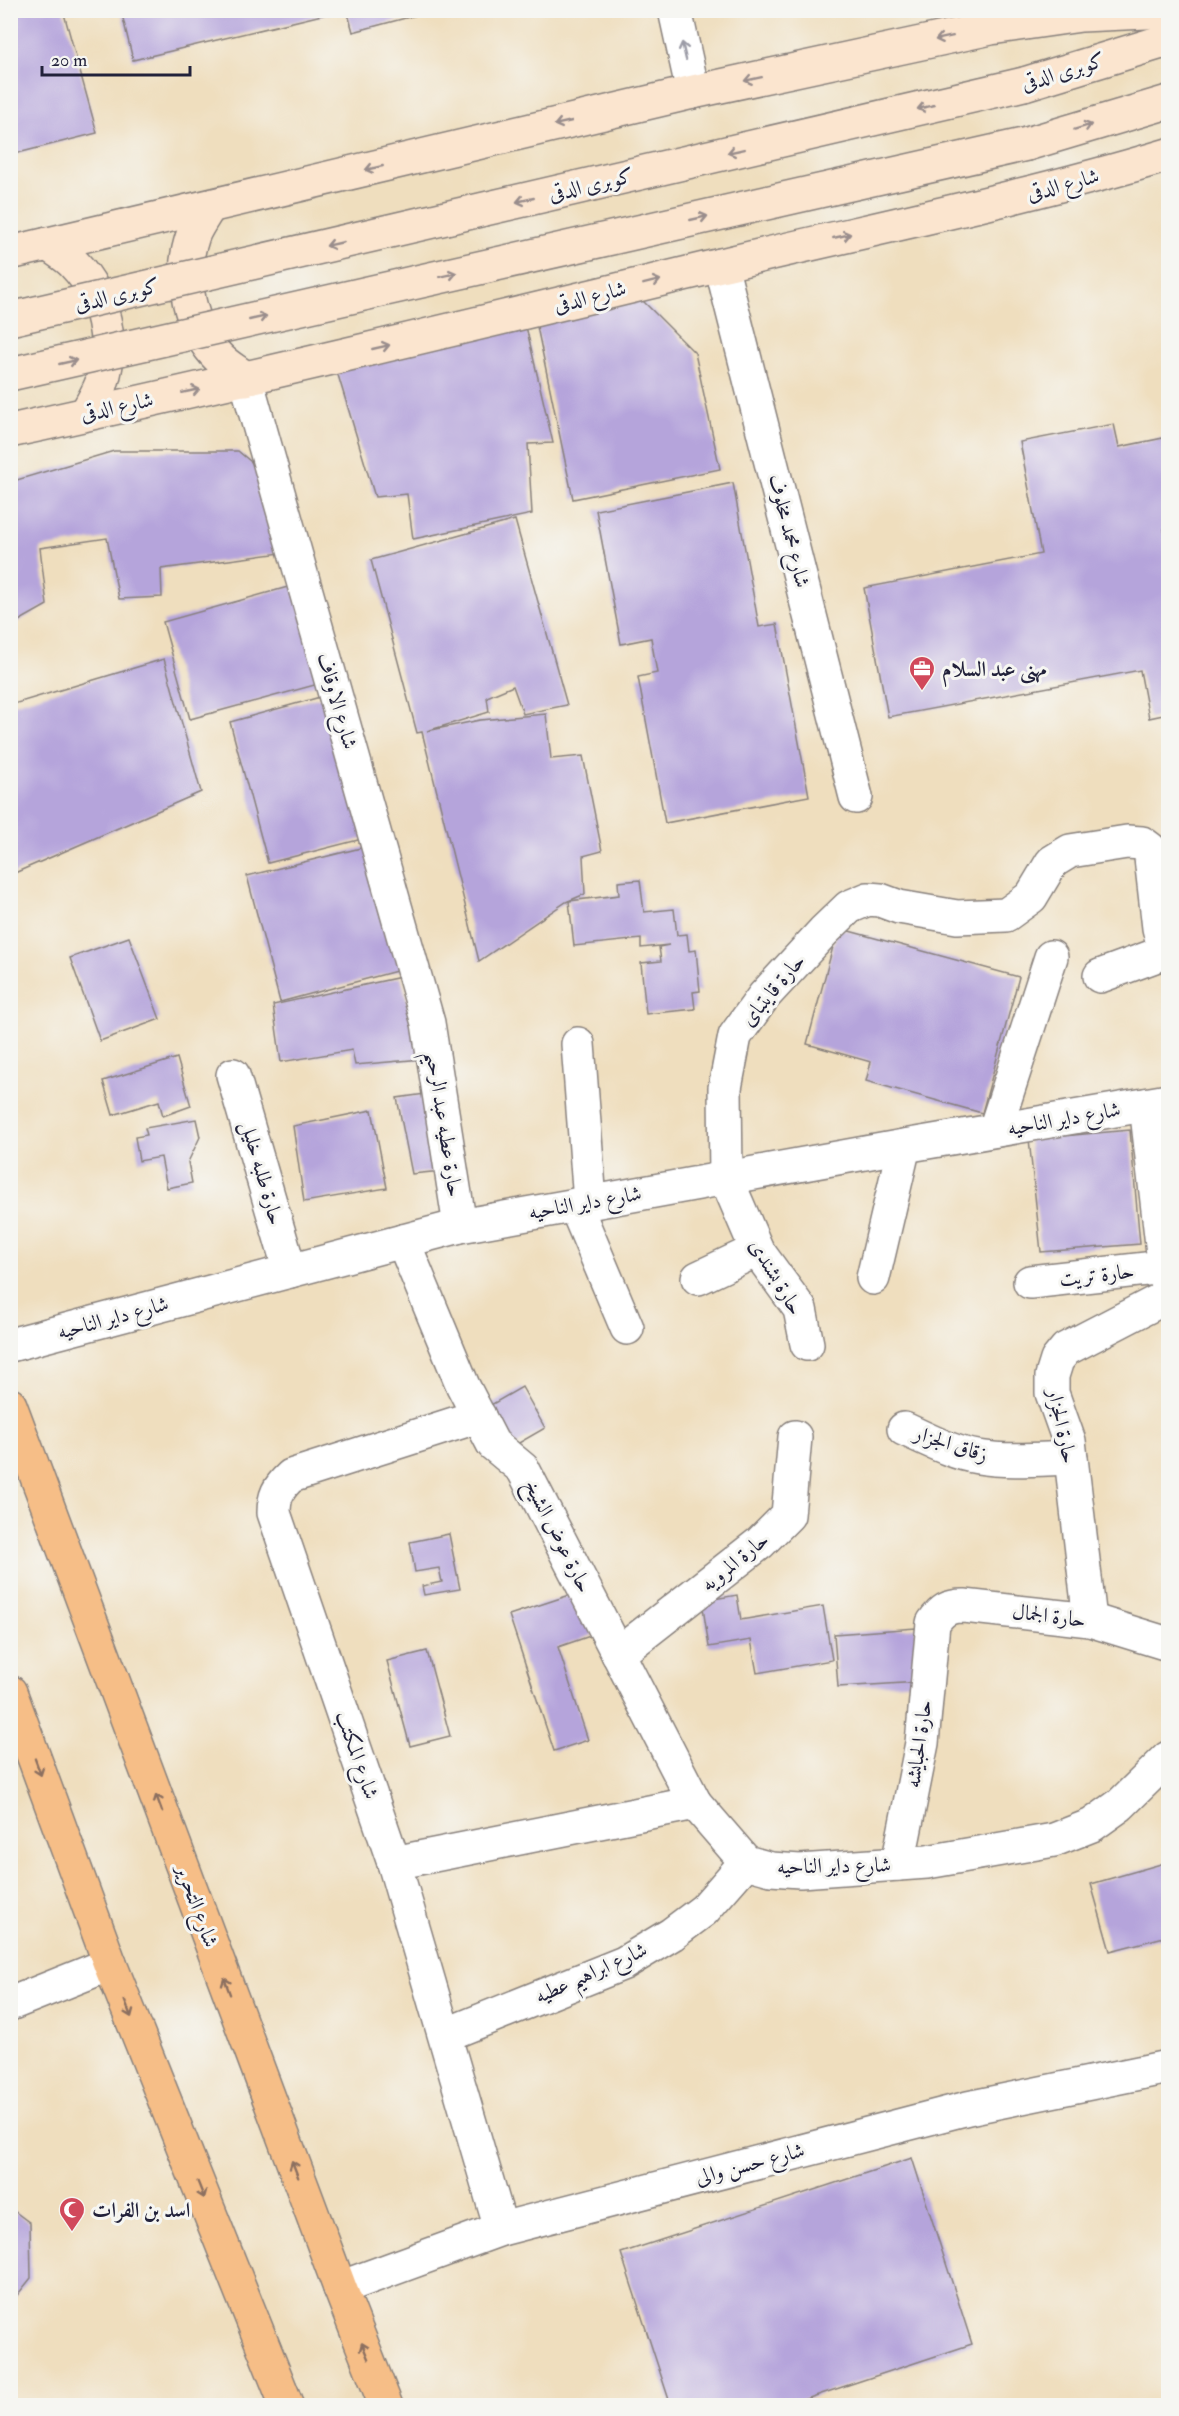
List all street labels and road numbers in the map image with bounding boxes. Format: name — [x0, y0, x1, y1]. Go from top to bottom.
street label: كوبرى الدقى — [1018, 47, 1108, 97]
street label: كوبرى الدقى — [546, 162, 636, 208]
street label: شارع الدقى — [1024, 162, 1103, 211]
street label: كوبرى الدقى — [72, 272, 162, 318]
street label: شارع الدقى — [551, 275, 630, 323]
street label: شارع الدقى — [78, 386, 157, 432]
street label: شارع محمد مخلوف — [758, 472, 816, 591]
street label: شارع الاوقاف — [307, 650, 364, 753]
street label: حارة قايتباى — [735, 948, 811, 1032]
street label: حارة عطيه عبد الرحيم — [412, 1049, 469, 1200]
street label: شارع داير الناحيه — [1005, 1096, 1123, 1146]
street label: حارة طلبه خليل — [233, 1118, 290, 1228]
street label: شارع داير الناحيه — [526, 1180, 644, 1230]
street label: حارة بشندى — [743, 1234, 809, 1320]
street label: حارة تريت — [1058, 1258, 1136, 1292]
street label: شارع داير الناحيه — [54, 1290, 173, 1350]
street label: حارة الجزار — [1040, 1384, 1083, 1466]
street label: زقاق الجزار — [909, 1419, 991, 1469]
street label: حارة عوض الشيخ — [513, 1475, 598, 1600]
street label: حارة المرويه — [695, 1526, 775, 1598]
street label: حارة الجمال — [1011, 1598, 1087, 1634]
street label: حارة الحبايشه — [899, 1698, 939, 1790]
street label: شارع المكتب — [326, 1707, 385, 1804]
street label: شارع داير الناحيه — [777, 1852, 891, 1884]
street label: شارع التحرير — [165, 1859, 224, 1952]
street label: شارع ابراهيم عطيه — [531, 1936, 654, 2016]
street label: شارع حسن والى — [692, 2136, 809, 2195]

